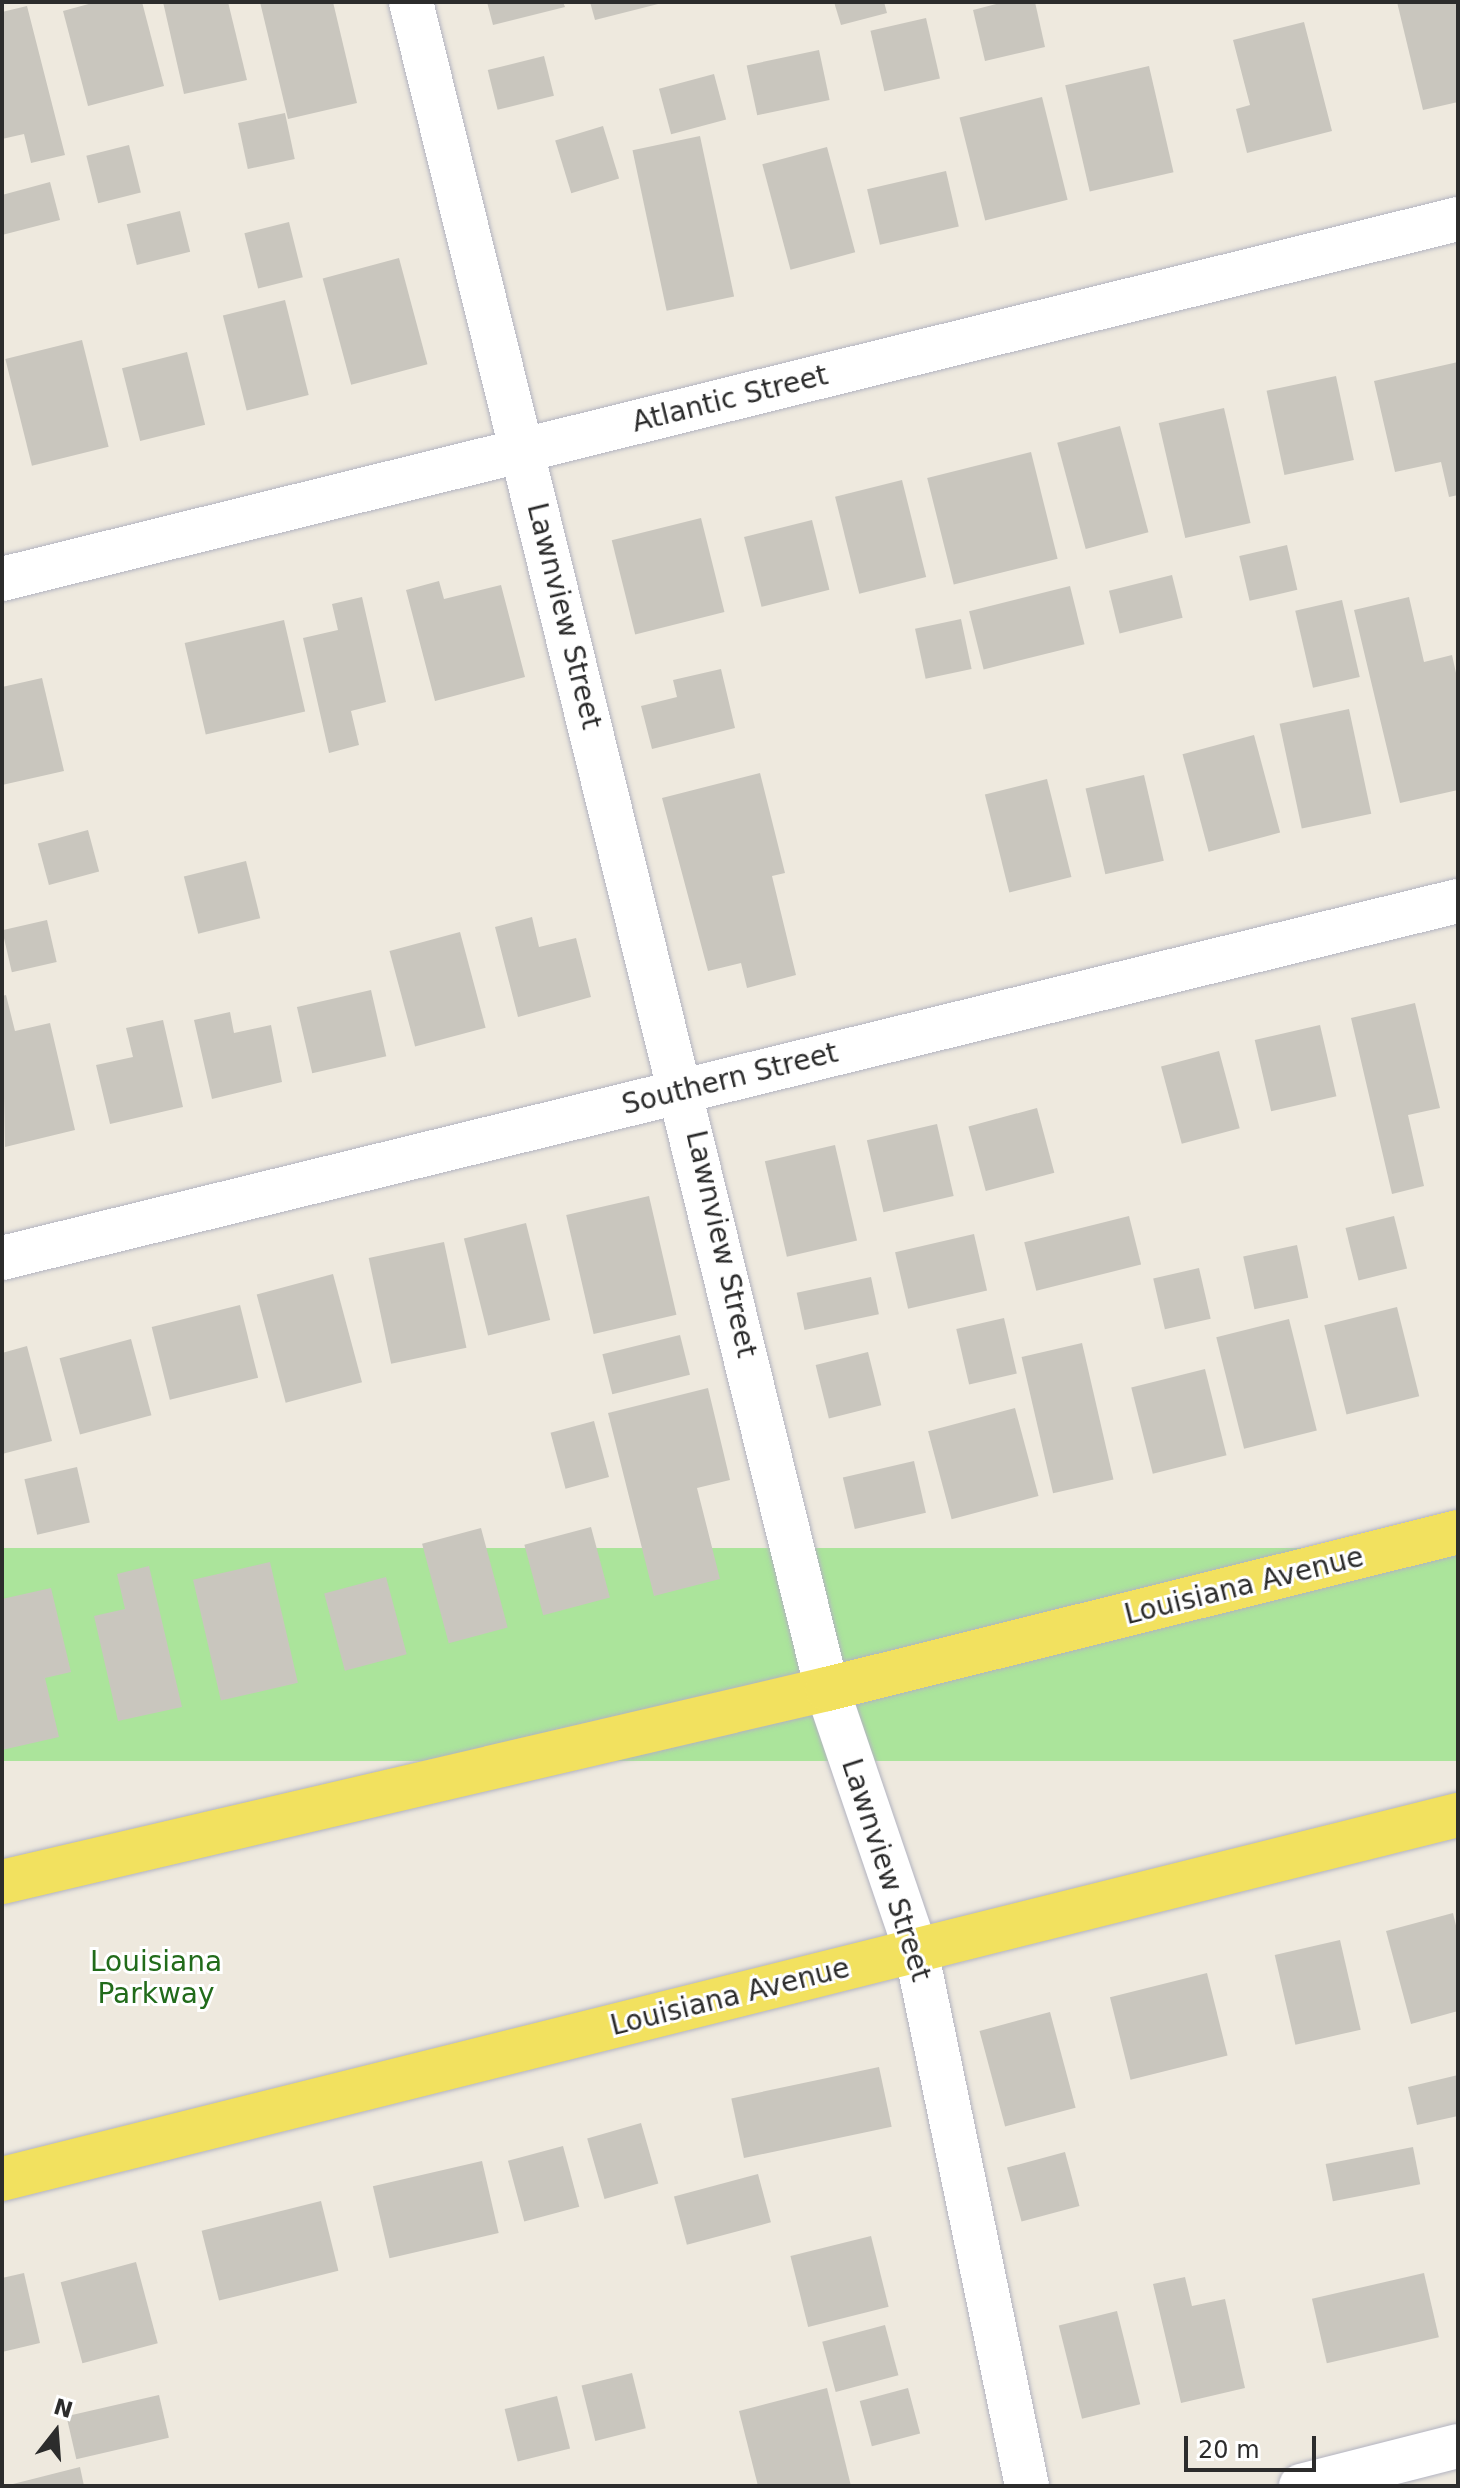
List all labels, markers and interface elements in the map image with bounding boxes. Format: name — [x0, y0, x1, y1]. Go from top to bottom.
street label: Atlantic Street — [629, 358, 831, 440]
street label: Lawnview Street — [520, 499, 608, 733]
street label: Southern Street — [619, 1036, 841, 1122]
street label: Lawnview Street — [679, 1127, 763, 1361]
street label: Louisiana Avenue — [1121, 1540, 1367, 1632]
street label: Lawnview Street — [834, 1755, 938, 1985]
park label: Louisiana Parkway — [90, 1945, 222, 2011]
street label: Louisiana Avenue — [607, 1951, 853, 2043]
north arrow — [16, 2392, 96, 2472]
text: N — [51, 2394, 76, 2423]
scale bar — [1188, 2420, 1320, 2470]
text: 20 m — [1198, 2436, 1260, 2464]

